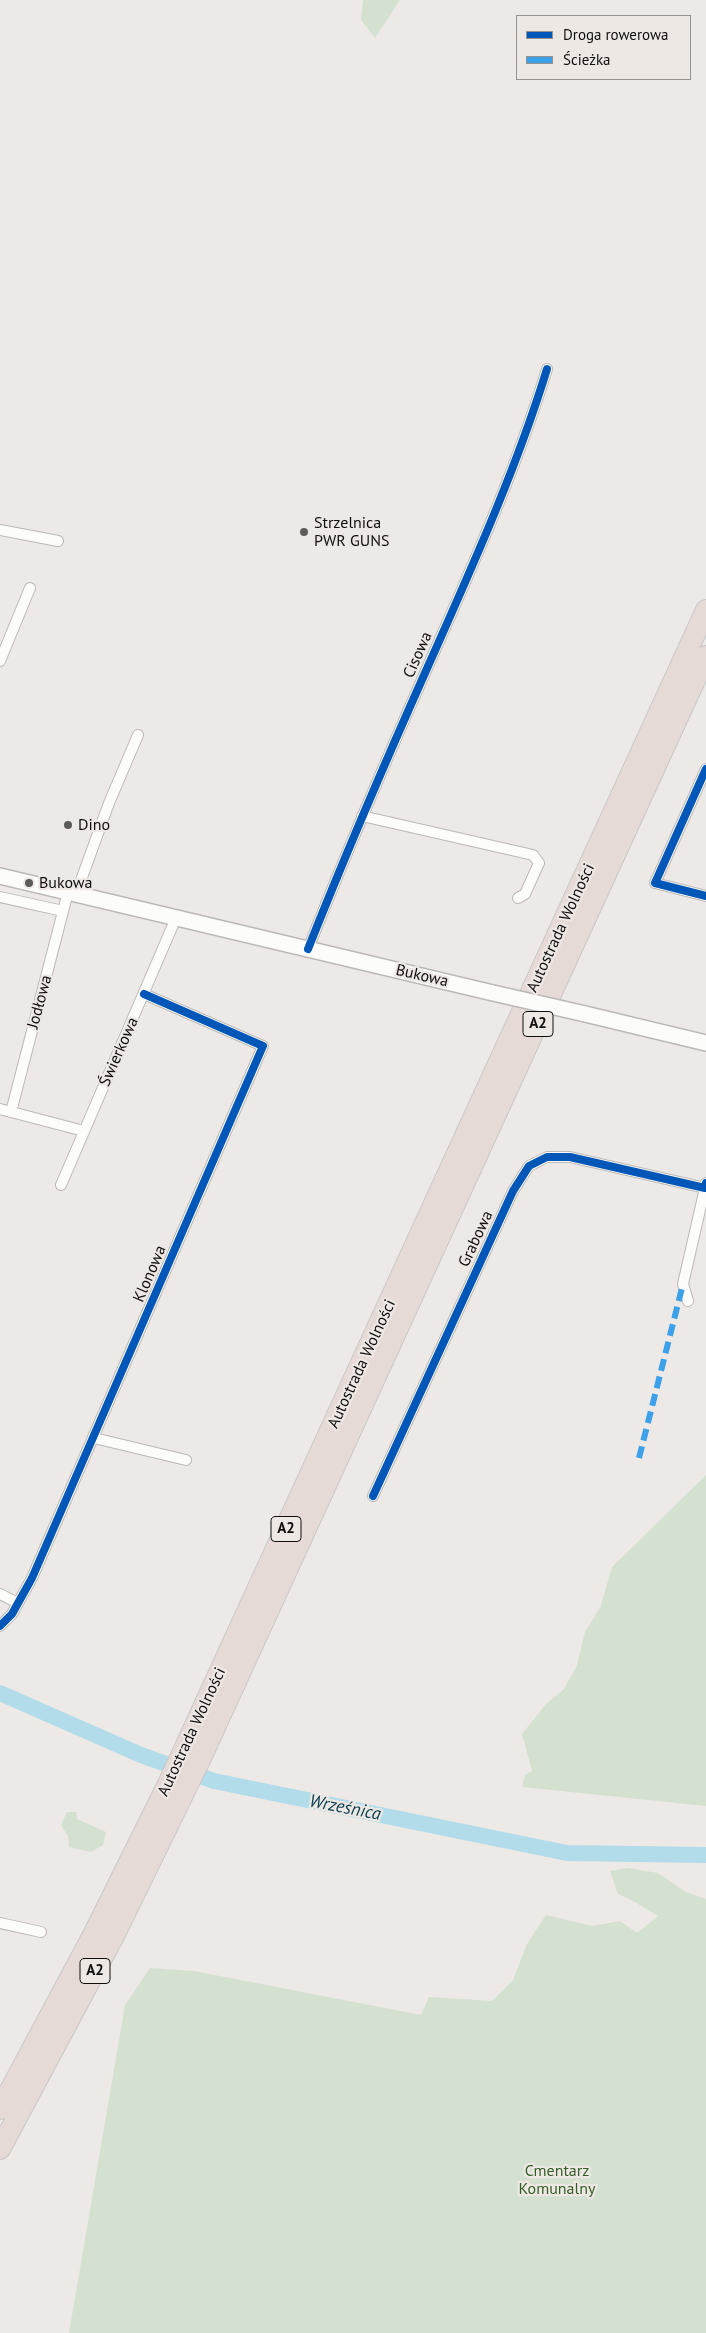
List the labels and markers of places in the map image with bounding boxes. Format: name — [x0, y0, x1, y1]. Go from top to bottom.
place label: Strzelnica PWR GUNS — [314, 513, 389, 551]
marker: Strzelnica PWR GUNS — [298, 526, 310, 538]
place label: Dino — [78, 815, 110, 835]
marker: Dino — [62, 819, 74, 831]
place label: Bukowa — [39, 873, 93, 893]
marker: Bukowa — [23, 877, 35, 889]

